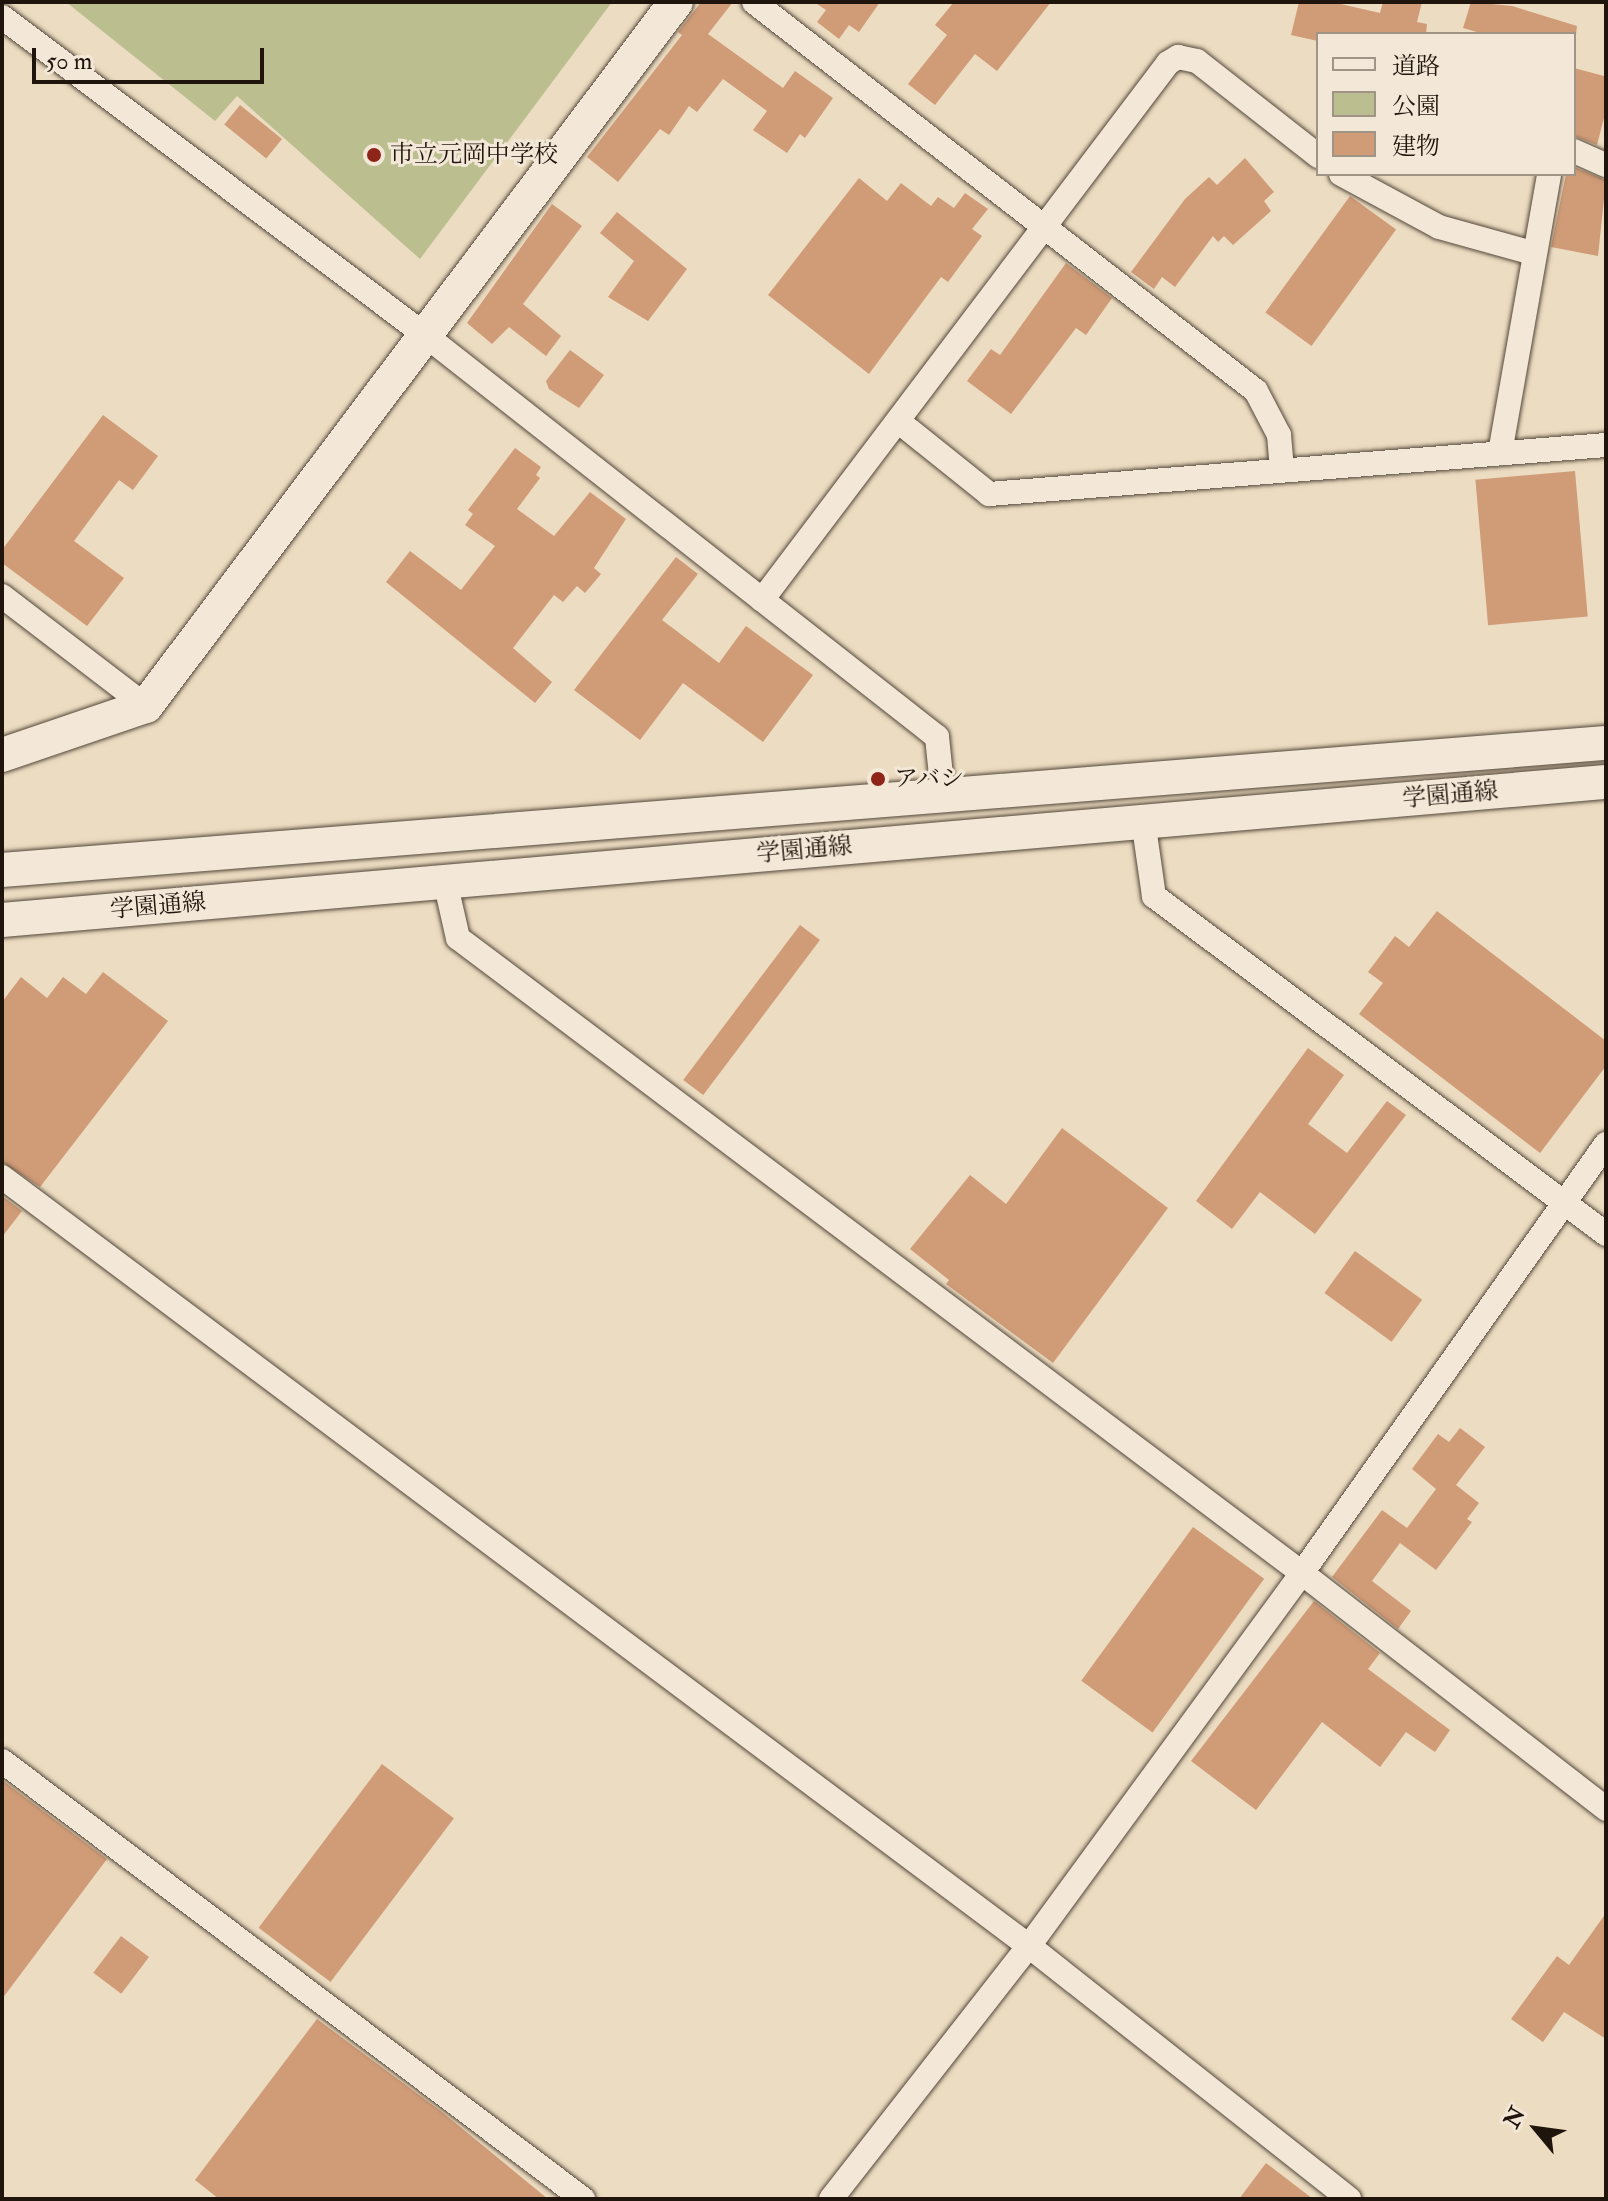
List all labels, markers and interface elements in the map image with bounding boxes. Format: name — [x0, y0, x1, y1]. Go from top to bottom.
scale bar — [36, 32, 268, 82]
legend — [1316, 32, 1576, 176]
text: 50 m — [46, 46, 92, 77]
text: 道路 — [1392, 51, 1440, 82]
text: 公園 — [1392, 91, 1440, 122]
text: 建物 — [1392, 131, 1440, 162]
place label: 市立元岡中学校 — [390, 141, 558, 169]
marker: 市立元岡中学校 — [365, 146, 383, 164]
place label: アバシ — [894, 765, 966, 793]
marker: アバシ — [869, 770, 887, 788]
street label: 学園通線 — [1401, 776, 1499, 814]
street label: 学園通線 — [755, 831, 853, 869]
street label: 学園通線 — [109, 887, 207, 925]
north arrow — [1496, 2089, 1576, 2169]
text: N — [1498, 2102, 1532, 2133]

